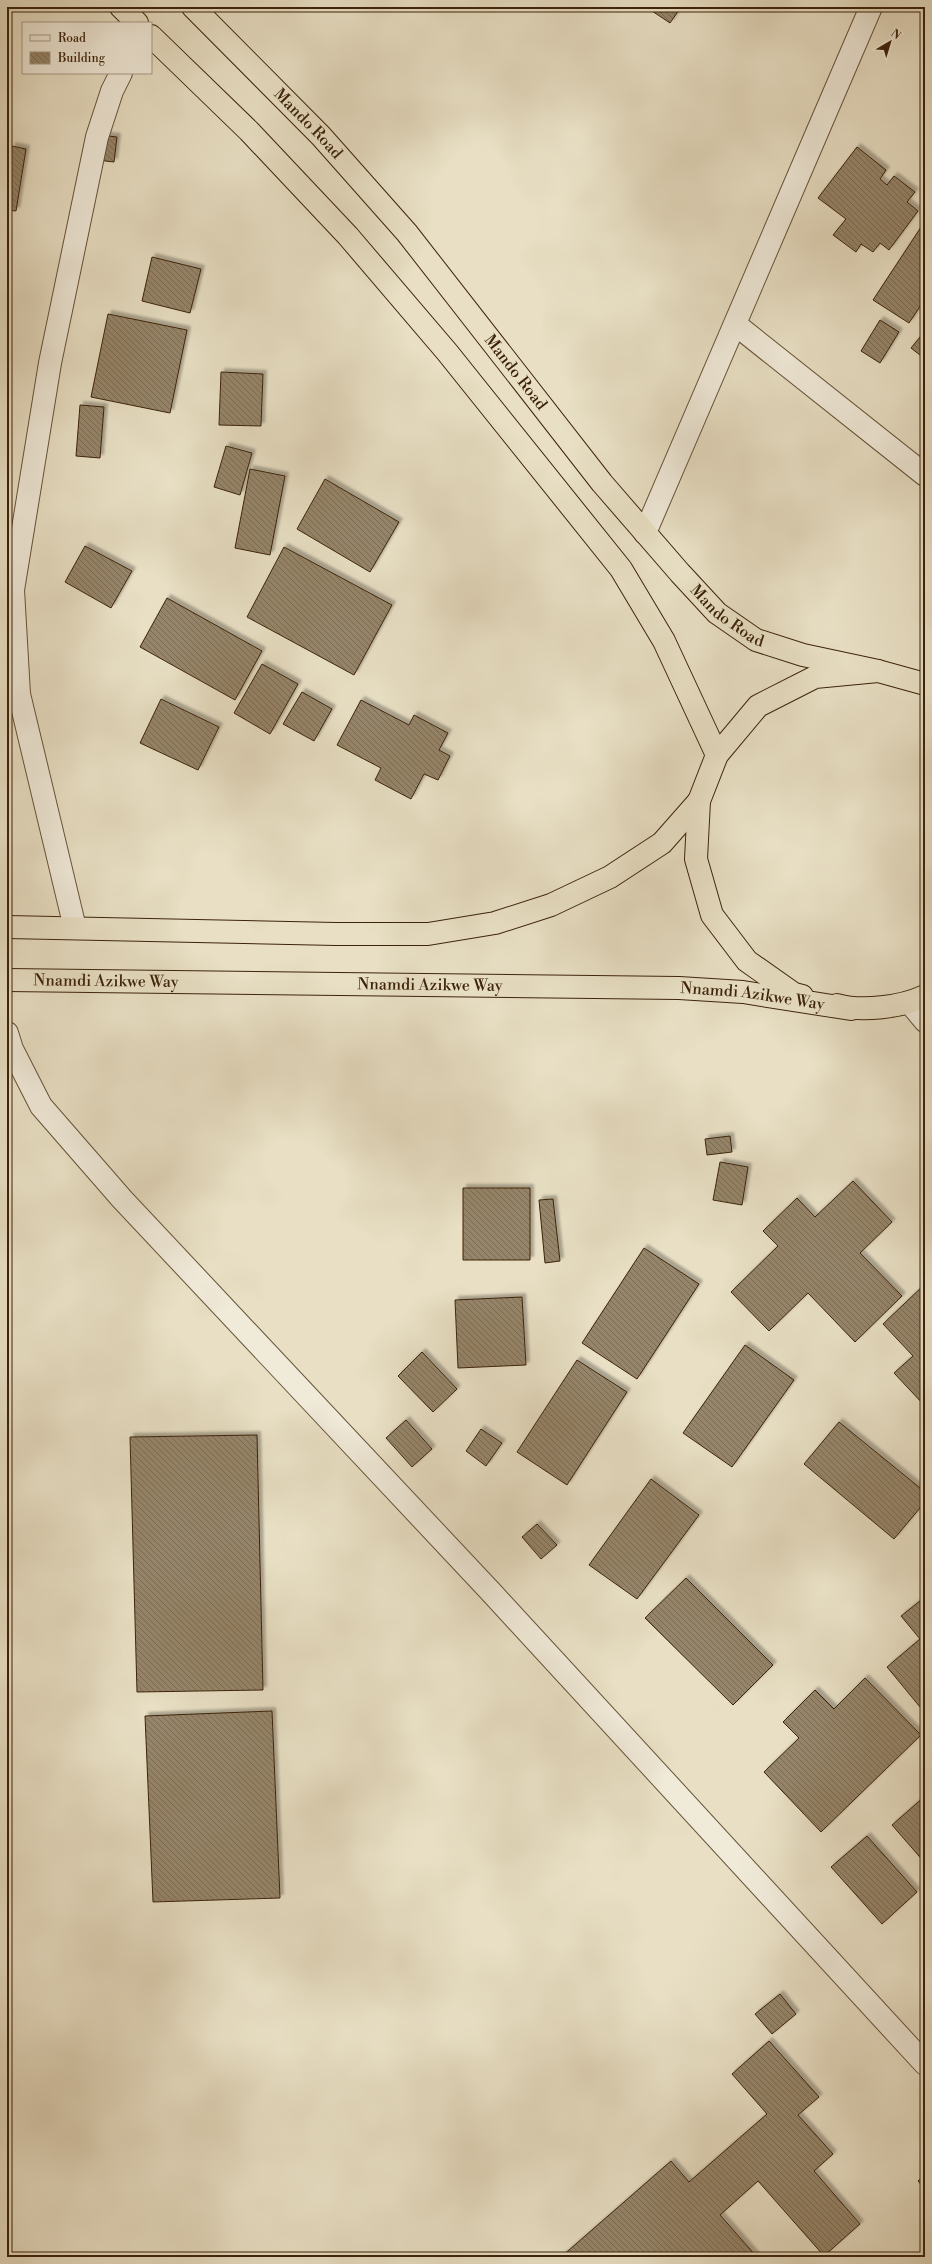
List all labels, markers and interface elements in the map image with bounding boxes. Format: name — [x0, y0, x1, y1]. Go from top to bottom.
legend — [22, 22, 152, 74]
north arrow — [870, 22, 910, 62]
text: N — [888, 27, 904, 43]
text: Road — [58, 31, 86, 46]
text: Building — [57, 51, 106, 66]
street label: Mando Road — [270, 84, 347, 163]
street label: Mando Road — [480, 331, 551, 414]
street label: Mando Road — [686, 580, 766, 652]
street label: Nnamdi Azikwe Way — [33, 970, 179, 992]
street label: Nnamdi Azikwe Way — [357, 974, 503, 996]
street label: Nnamdi Azikwe Way — [680, 978, 826, 1015]

